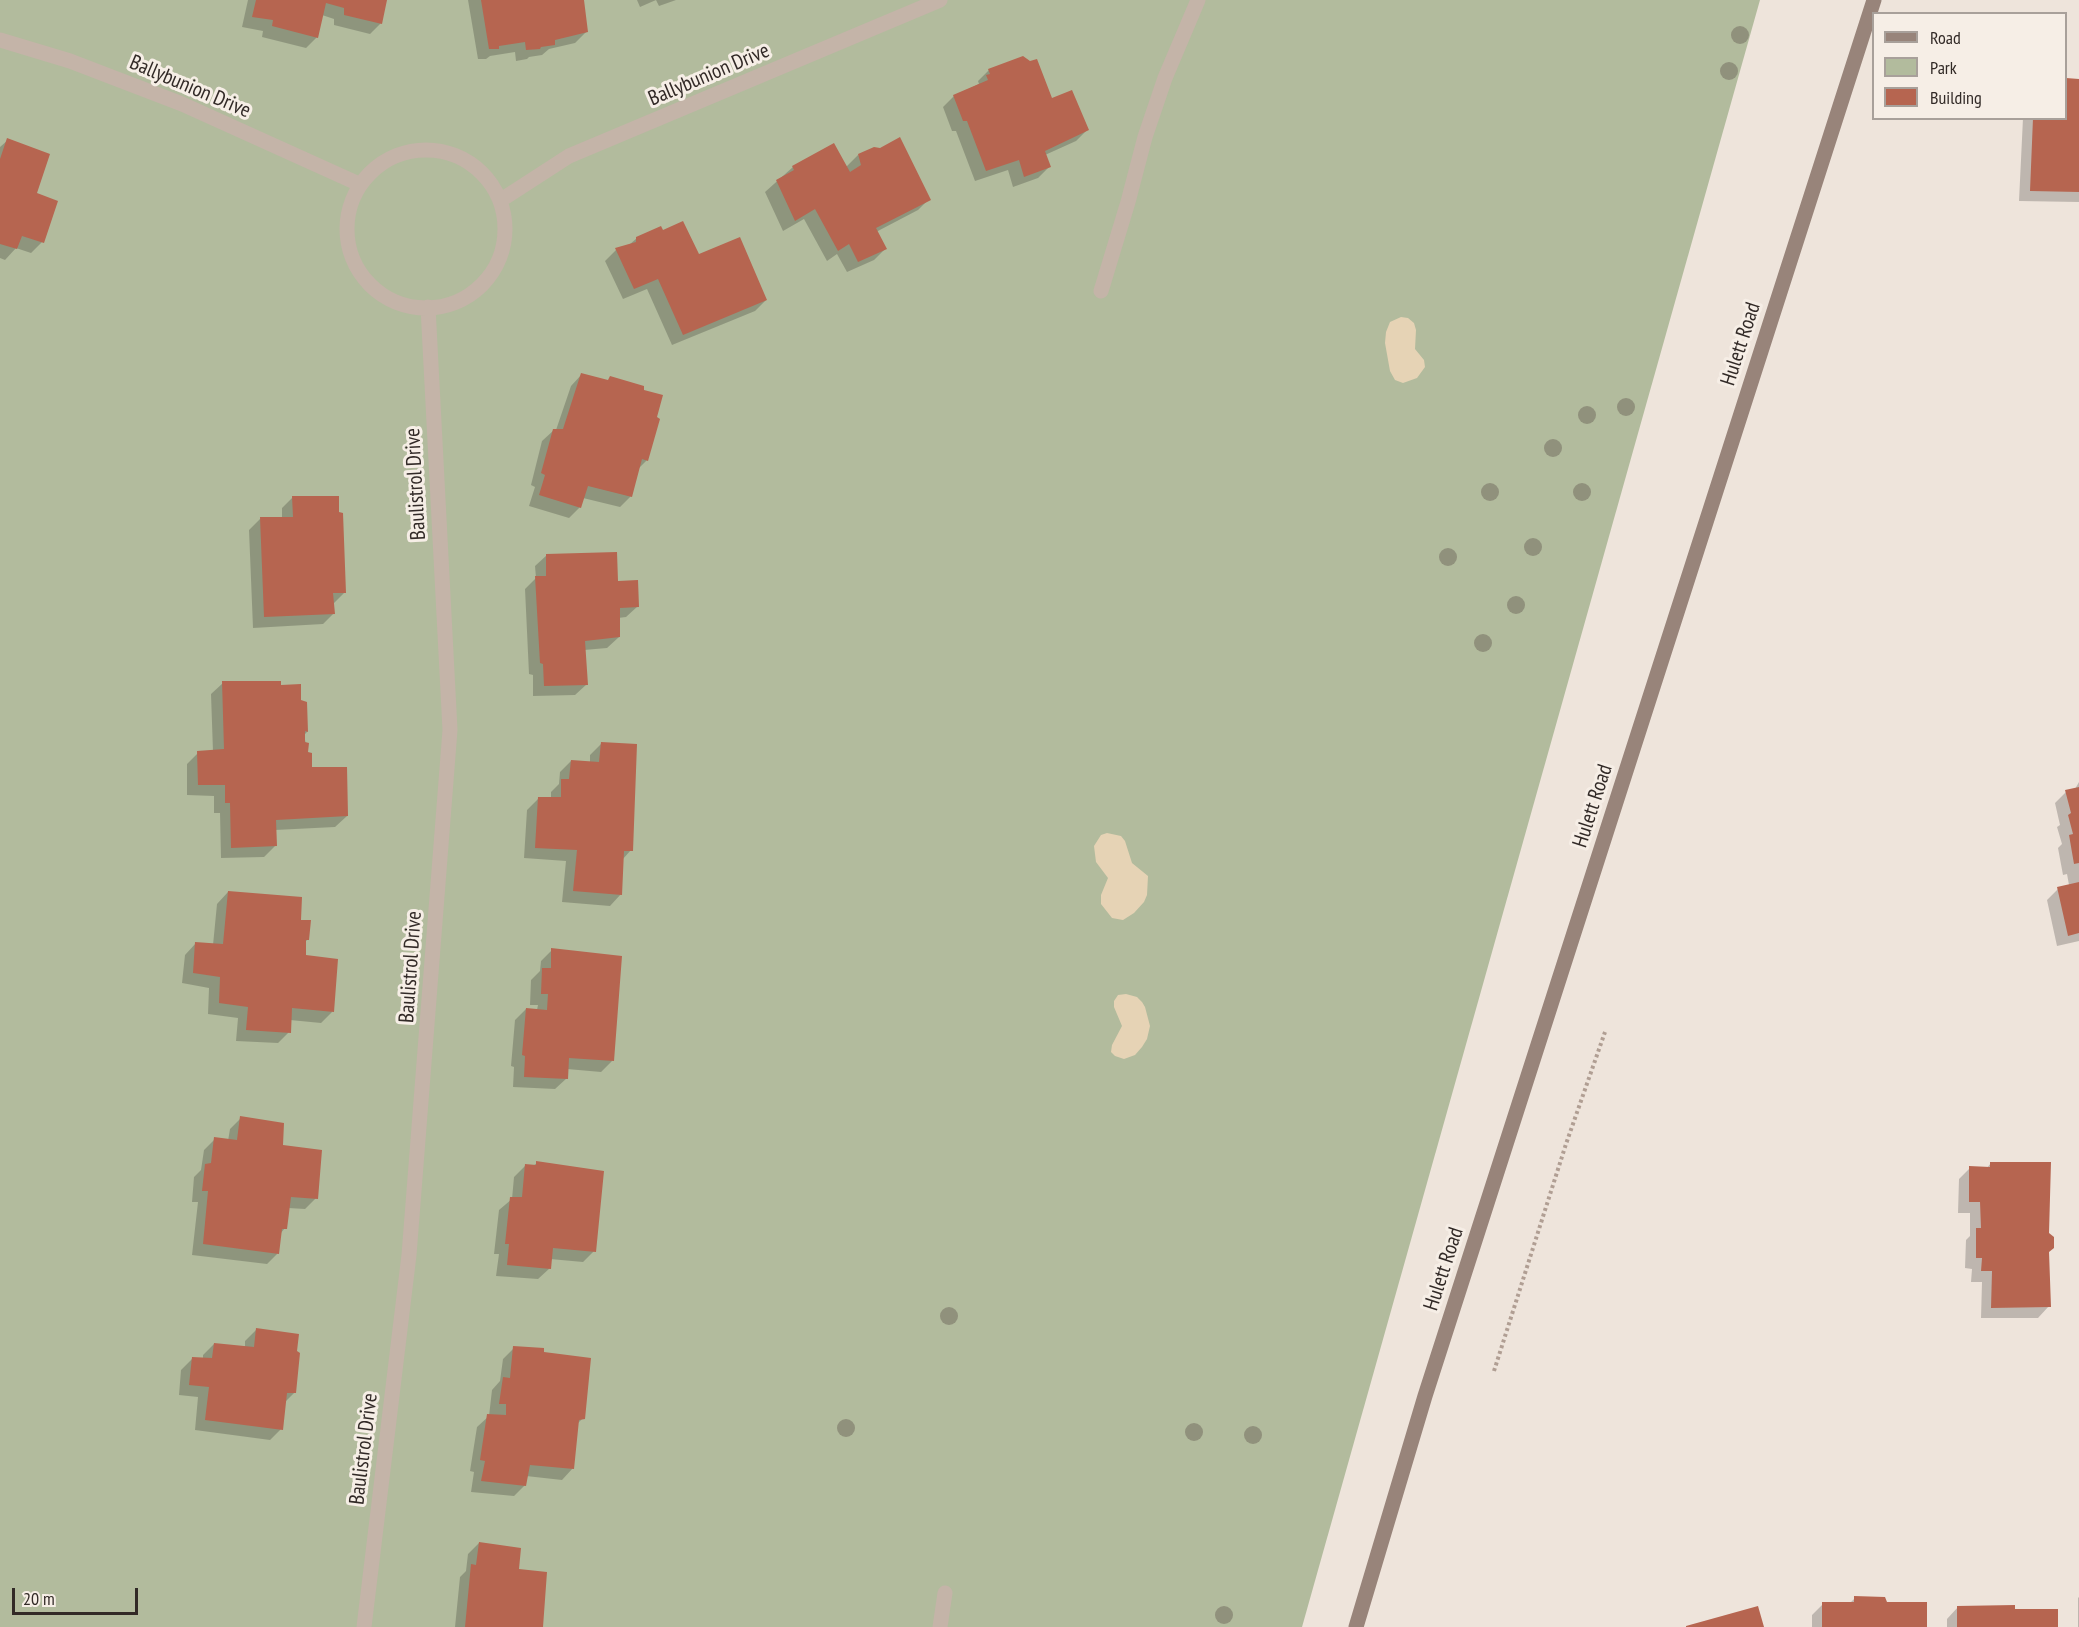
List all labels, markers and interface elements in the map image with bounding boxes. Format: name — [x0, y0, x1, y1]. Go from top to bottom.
legend — [1872, 12, 2067, 120]
text: Road — [1930, 26, 1961, 49]
street label: Ballybunion Drive — [645, 38, 773, 112]
street label: Ballybunion Drive — [126, 50, 254, 124]
text: Park — [1930, 56, 1957, 79]
text: Building — [1930, 86, 1982, 109]
street label: Hulett Road — [1716, 299, 1766, 389]
street label: Baulistrol Drive — [400, 427, 432, 541]
street label: Hulett Road — [1568, 761, 1618, 851]
street label: Baulistrol Drive — [395, 910, 427, 1024]
street label: Hulett Road — [1419, 1224, 1469, 1314]
street label: Baulistrol Drive — [345, 1392, 383, 1506]
scale bar — [15, 1576, 141, 1614]
text: 20 m — [23, 1587, 55, 1610]

